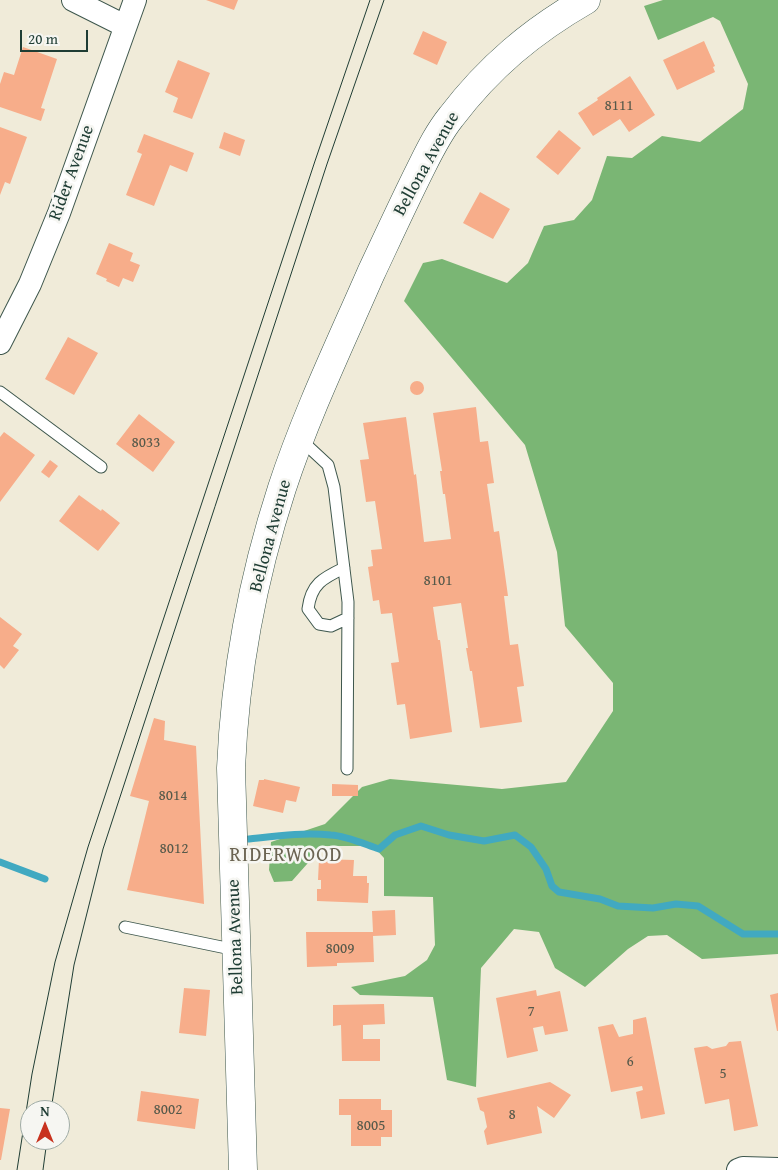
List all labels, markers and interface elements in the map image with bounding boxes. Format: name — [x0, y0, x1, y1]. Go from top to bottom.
scale bar — [22, 20, 90, 52]
text: 20 m — [28, 28, 58, 49]
house number: 8111 — [605, 97, 633, 115]
street label: Bellona Avenue — [389, 108, 465, 220]
street label: Rider Avenue — [45, 122, 99, 224]
house number: 8033 — [132, 434, 160, 452]
street label: Bellona Avenue — [246, 477, 296, 595]
house number: 8101 — [424, 572, 452, 590]
house number: 8014 — [159, 787, 187, 805]
house number: 8012 — [160, 840, 188, 858]
district label: RIDERWOOD — [228, 844, 344, 868]
street label: Bellona Avenue — [223, 879, 249, 995]
house number: 8009 — [326, 940, 354, 958]
house number: 7 — [527, 1003, 535, 1021]
house number: 6 — [626, 1053, 634, 1071]
house number: 5 — [719, 1065, 727, 1083]
north arrow — [20, 1100, 70, 1150]
text: N — [40, 1101, 50, 1121]
house number: 8002 — [154, 1101, 182, 1119]
house number: 8 — [508, 1106, 516, 1124]
house number: 8005 — [357, 1117, 385, 1135]

